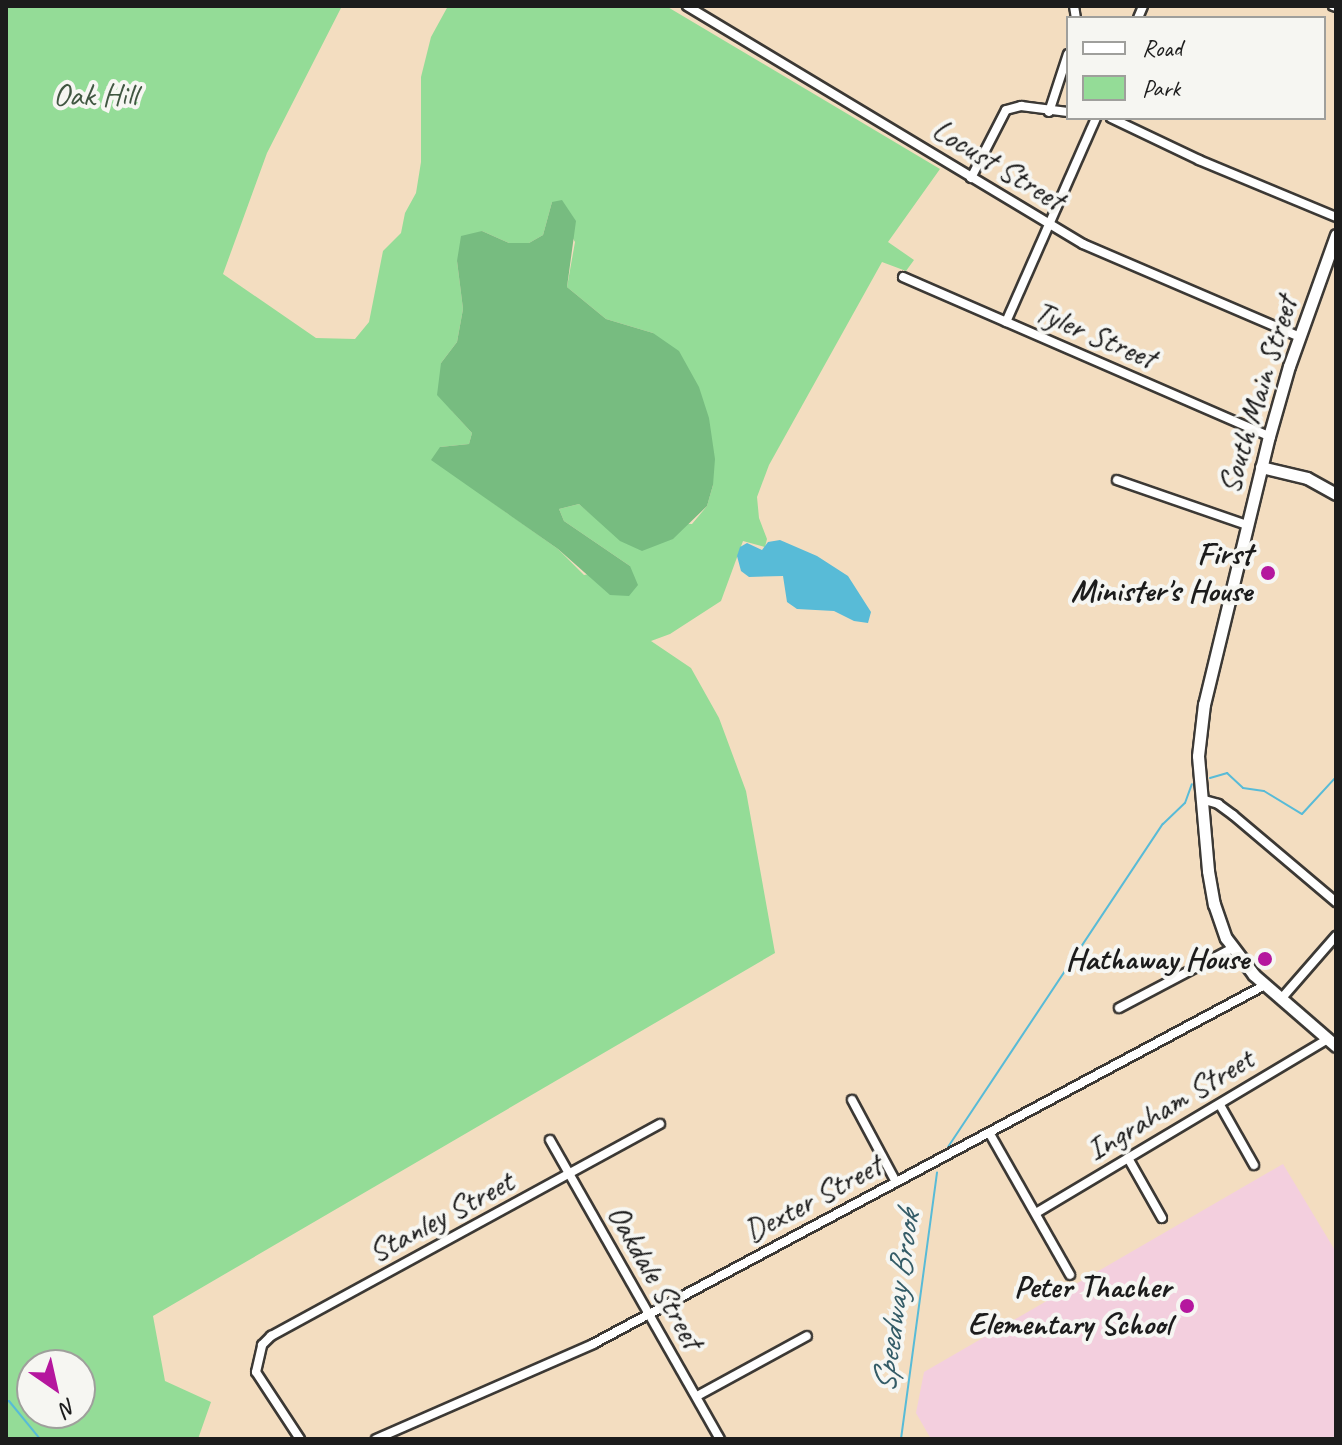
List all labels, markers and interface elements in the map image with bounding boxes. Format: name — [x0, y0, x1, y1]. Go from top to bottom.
legend — [1066, 16, 1326, 120]
text: Road — [1142, 33, 1182, 63]
text: Park — [1142, 73, 1180, 103]
park label: Oak Hill — [53, 76, 137, 114]
street label: Locust Street — [925, 111, 1071, 219]
street label: South Main Street — [1210, 291, 1306, 499]
street label: Tyler Street — [1028, 292, 1162, 378]
place label: First Minister's House — [1071, 536, 1252, 611]
marker: First Minister's House — [1259, 564, 1277, 582]
place label: Hathaway House — [1066, 940, 1249, 978]
marker: Hathaway House — [1256, 950, 1274, 968]
street label: Ingraham Street — [1079, 1040, 1261, 1170]
street label: Dexter Street — [738, 1147, 888, 1251]
street label: Stanley Street — [362, 1163, 520, 1271]
street label: Oakdale Street — [598, 1198, 712, 1356]
water label: Speedway Brook — [862, 1209, 928, 1395]
place label: Peter Thacher Elementary School — [968, 1269, 1171, 1344]
marker: Peter Thacher Elementary School — [1178, 1297, 1196, 1315]
north arrow — [16, 1349, 96, 1429]
text: N — [55, 1392, 82, 1423]

